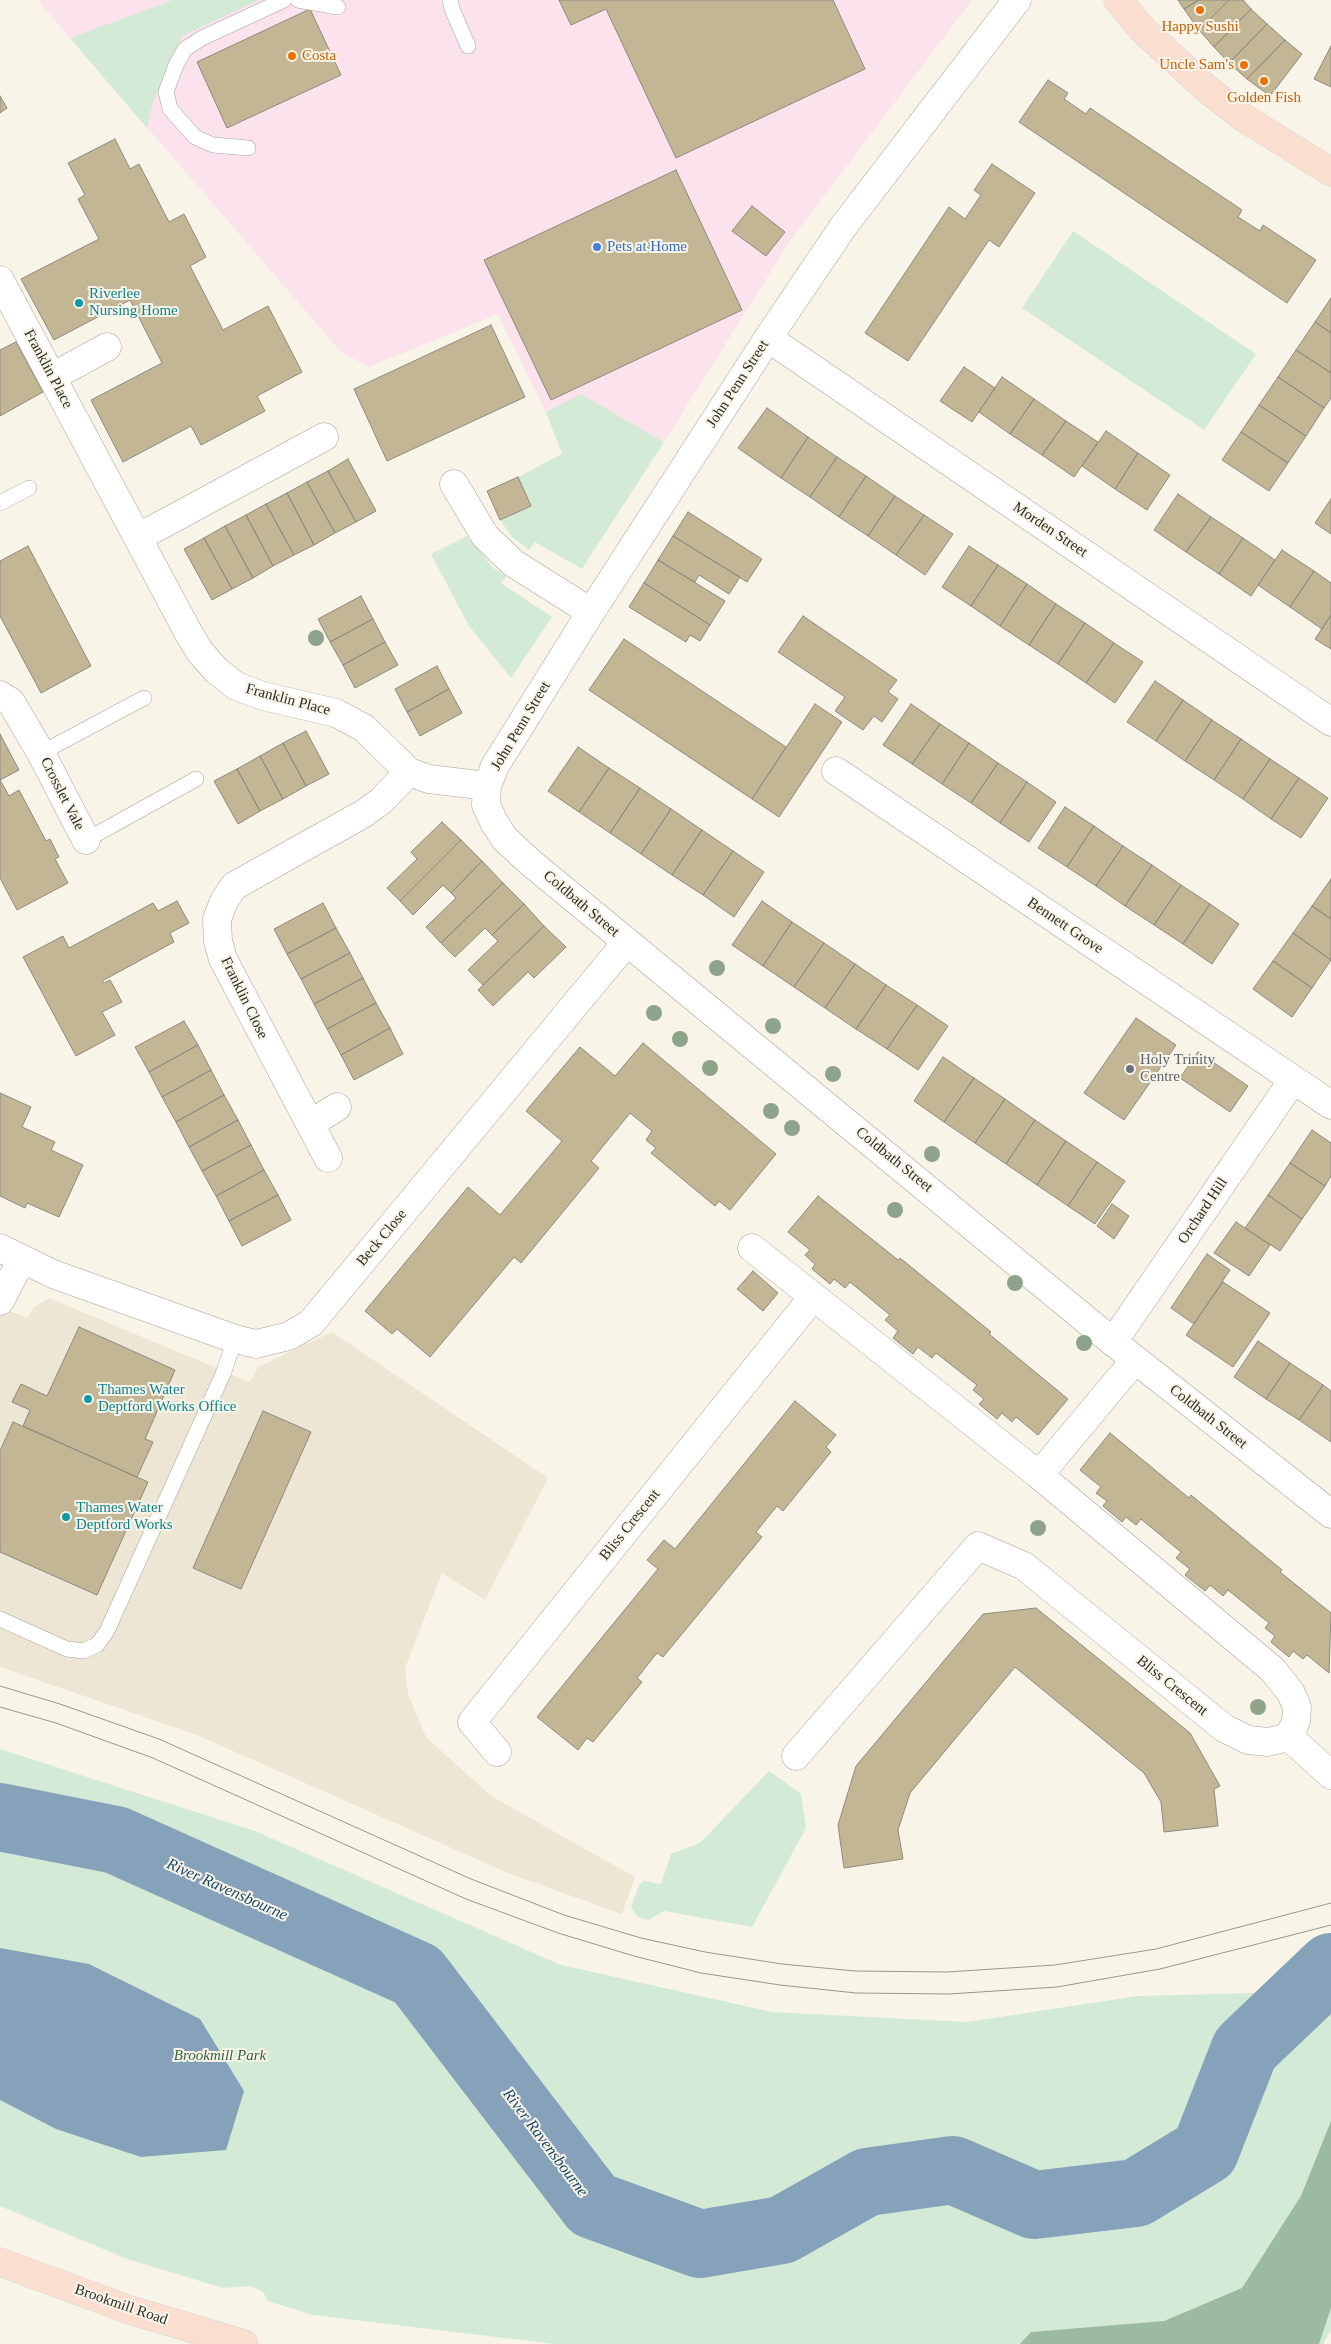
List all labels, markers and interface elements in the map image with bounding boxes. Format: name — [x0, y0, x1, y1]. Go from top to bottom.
marker: Happy Sushi — [1194, 4, 1206, 16]
place label: Happy Sushi — [1161, 18, 1239, 36]
place label: Costa — [302, 47, 336, 65]
marker: Costa — [286, 50, 298, 62]
place label: Uncle Sam's — [1159, 56, 1234, 74]
marker: Uncle Sam's — [1238, 59, 1250, 71]
marker: Golden Fish — [1258, 75, 1270, 87]
place label: Golden Fish — [1227, 89, 1301, 107]
place label: Pets at Home — [607, 238, 687, 256]
marker: Pets at Home — [591, 241, 603, 253]
place label: Riverlee Nursing Home — [89, 285, 178, 320]
marker: Riverlee Nursing Home — [73, 297, 85, 309]
street label: Franklin Place — [20, 326, 76, 412]
street label: John Penn Street — [703, 337, 773, 431]
street label: Morden Street — [1009, 498, 1091, 562]
street label: John Penn Street — [487, 678, 555, 774]
street label: Franklin Place — [244, 680, 332, 720]
street label: Crosslet Vale — [36, 754, 88, 834]
street label: Coldbath Street — [539, 867, 623, 941]
street label: Bennett Grove — [1024, 894, 1106, 958]
street label: Franklin Close — [216, 954, 272, 1042]
place label: Holy Trinity Centre — [1140, 1051, 1215, 1086]
marker: Holy Trinity Centre — [1124, 1063, 1136, 1075]
street label: Coldbath Street — [852, 1124, 936, 1196]
street label: Orchard Hill — [1174, 1174, 1232, 1248]
street label: Beck Close — [353, 1206, 411, 1270]
place label: Thames Water Deptford Works Office — [98, 1381, 236, 1416]
street label: Coldbath Street — [1166, 1381, 1250, 1453]
marker: Thames Water Deptford Works Office — [82, 1393, 94, 1405]
street label: Bliss Crescent — [596, 1486, 664, 1564]
place label: Thames Water Deptford Works — [76, 1499, 173, 1534]
marker: Thames Water Deptford Works — [60, 1511, 72, 1523]
street label: Bliss Crescent — [1133, 1652, 1211, 1720]
water label: River Ravensbourne — [164, 1855, 290, 1925]
park label: Brookmill Park — [174, 2047, 266, 2065]
water label: River Ravensbourne — [498, 2085, 592, 2201]
street label: Brookmill Road — [72, 2281, 170, 2329]

